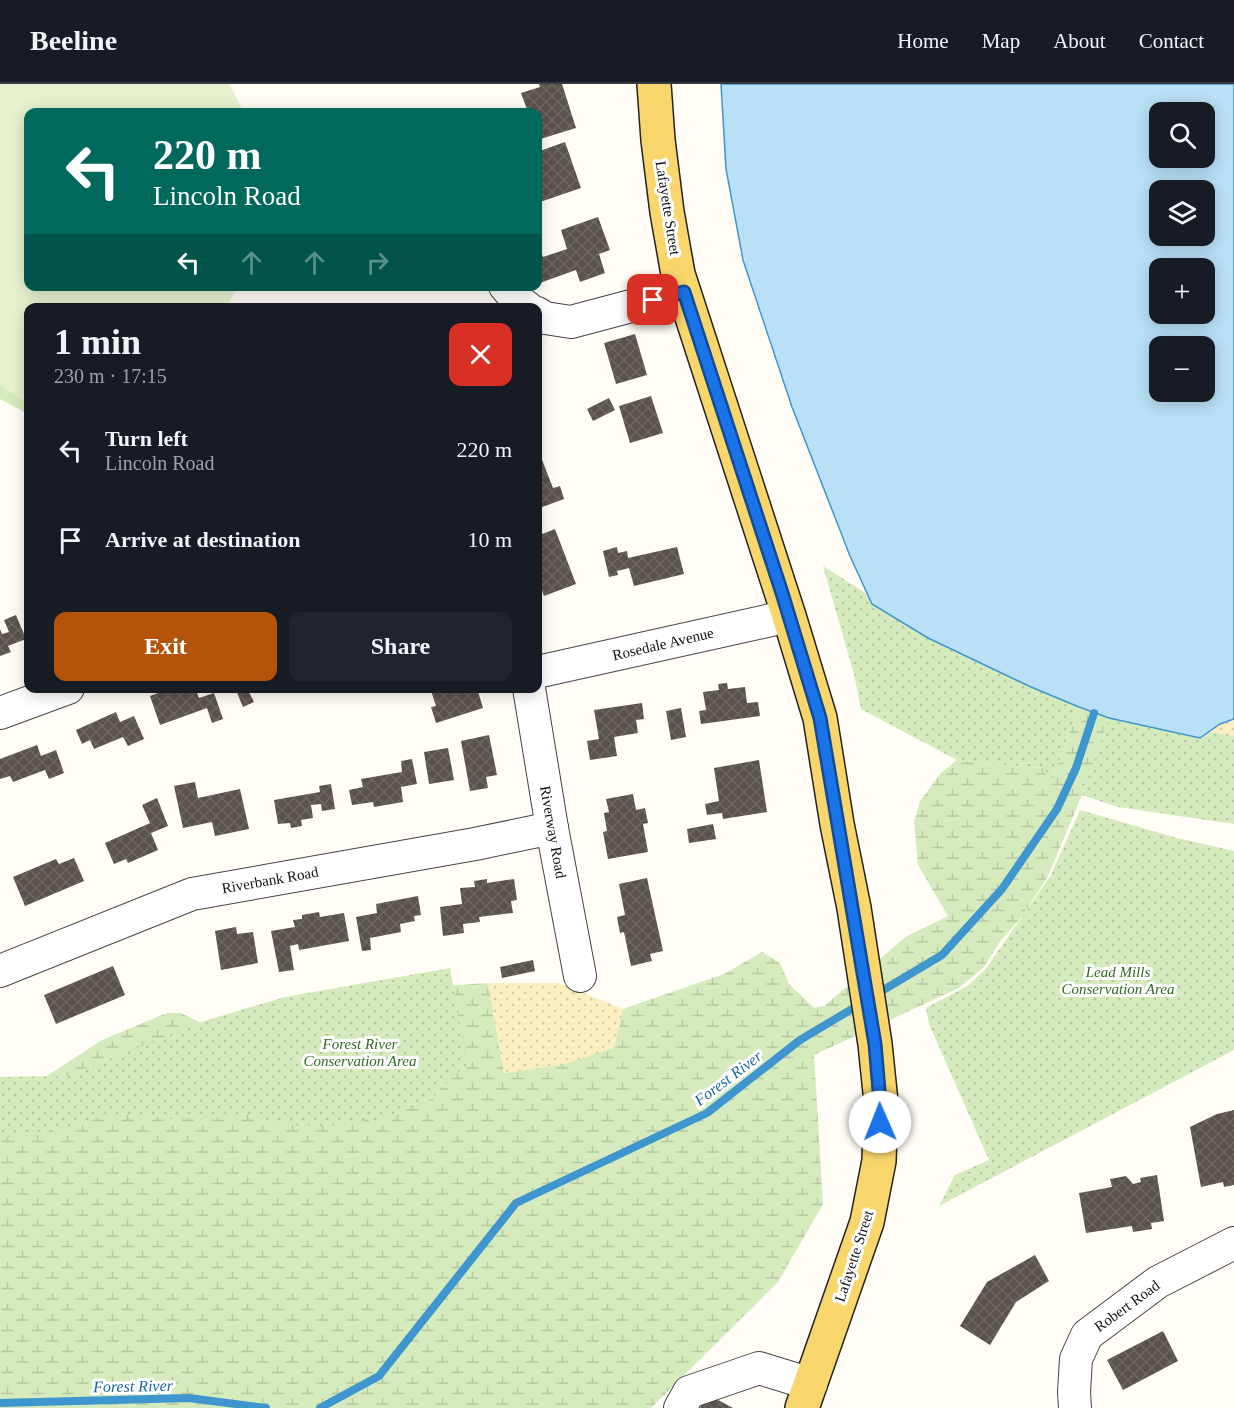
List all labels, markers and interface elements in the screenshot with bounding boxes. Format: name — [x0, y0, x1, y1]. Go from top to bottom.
text: Beeline — [30, 25, 117, 56]
text: Home — [897, 29, 949, 53]
text: Map — [982, 29, 1020, 53]
text: About — [1053, 29, 1106, 53]
text: Contact — [1139, 29, 1204, 53]
map controls — [1149, 102, 1215, 402]
button: search — [1149, 102, 1215, 168]
icon: left — [54, 132, 132, 210]
text: 220 m — [153, 132, 262, 178]
street label: Lafayette Street — [653, 160, 683, 257]
button: layers — [1149, 180, 1215, 246]
text: Lincoln Road — [153, 181, 301, 211]
icon: left — [172, 246, 205, 279]
icon: ahead — [235, 246, 268, 279]
icon: ahead — [298, 246, 331, 279]
icon: right — [361, 246, 394, 279]
button: + — [1149, 258, 1215, 324]
pin — [627, 274, 678, 325]
icon: arrive — [636, 283, 669, 316]
text: 1 min — [54, 322, 141, 362]
button: close — [449, 323, 512, 386]
button: − — [1149, 336, 1215, 402]
text: 230 m · 17:15 — [54, 365, 167, 387]
text: Turn left — [105, 426, 188, 451]
icon: left — [54, 434, 87, 467]
text: 220 m — [456, 437, 512, 462]
text: Lincoln Road — [105, 452, 214, 474]
icon: arrive — [54, 524, 87, 557]
text: Arrive at destination — [105, 527, 301, 552]
text: 10 m — [467, 527, 512, 552]
button: Exit — [54, 612, 277, 681]
button: Share — [289, 612, 512, 681]
street label: Rosedale Avenue — [611, 624, 716, 663]
street label: Riverway Road — [537, 784, 569, 880]
street label: Riverbank Road — [220, 864, 320, 896]
park label: Lead Mills Conservation Area — [1062, 964, 1174, 997]
park label: Forest River Conservation Area — [304, 1036, 416, 1069]
water label: Forest River — [690, 1047, 766, 1109]
position arrow — [848, 1090, 912, 1154]
street label: Lafayette Street — [832, 1207, 877, 1304]
street label: Robert Road — [1091, 1277, 1163, 1335]
water label: Forest River — [92, 1377, 174, 1395]

